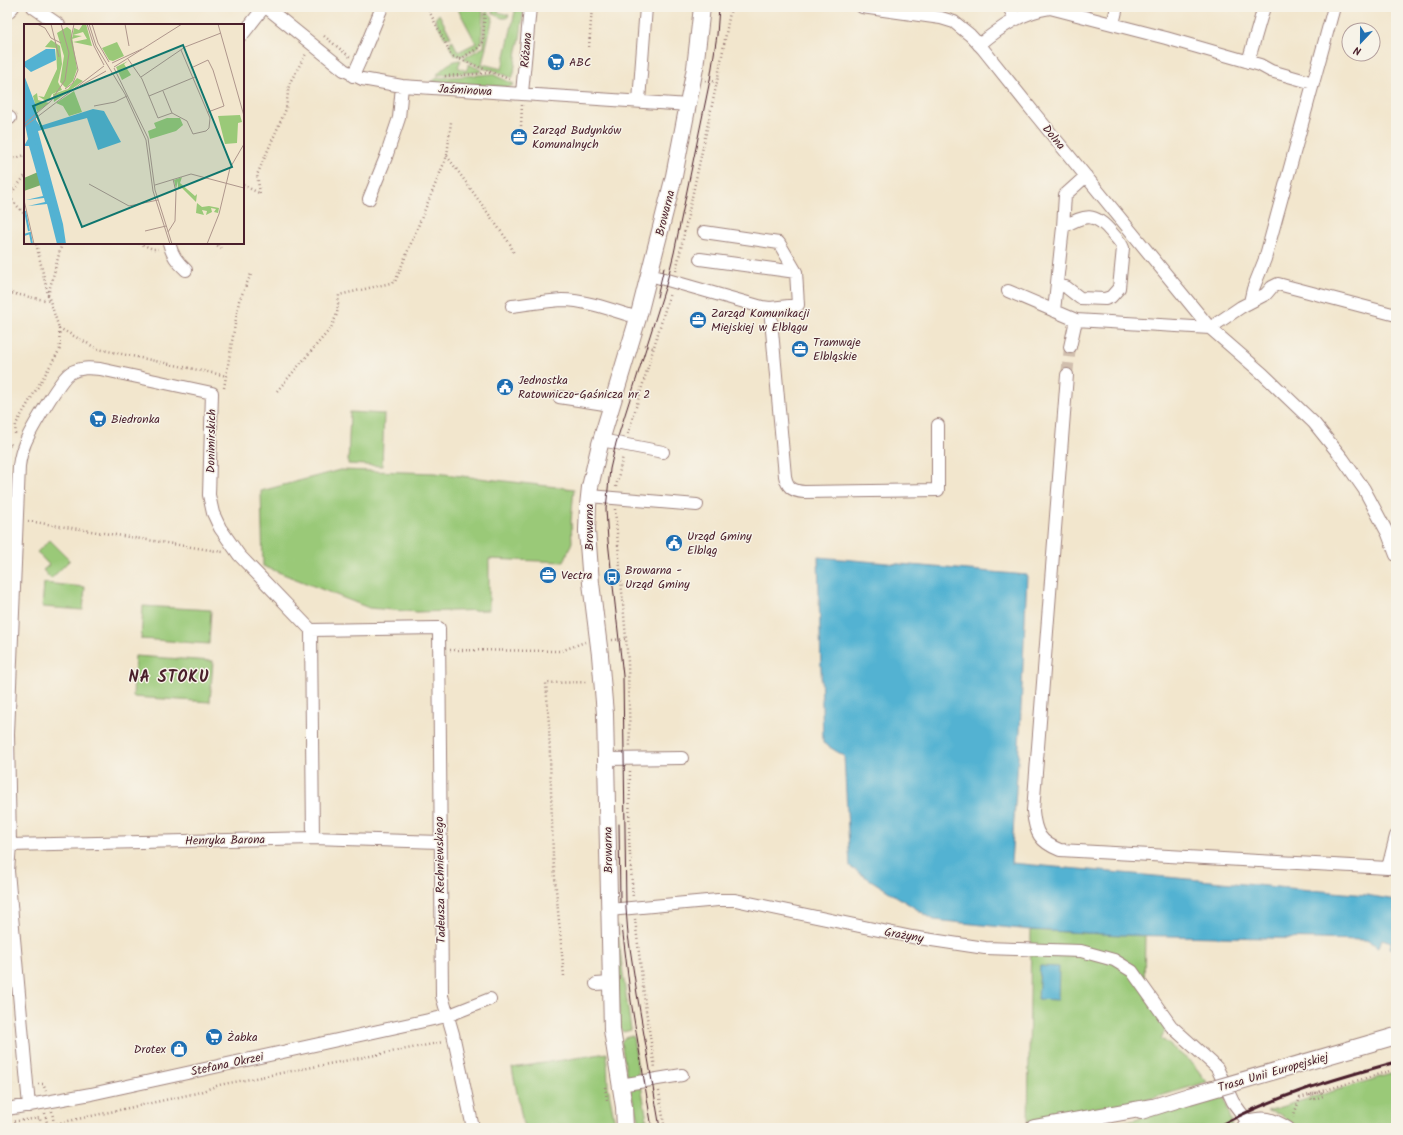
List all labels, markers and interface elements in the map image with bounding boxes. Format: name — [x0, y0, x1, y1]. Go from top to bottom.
north arrow — [1341, 22, 1381, 62]
inset map — [24, 24, 244, 244]
street label: Różana — [515, 31, 538, 68]
text: N — [1351, 41, 1364, 60]
supermarket icon: ABC — [546, 52, 566, 72]
place label: ABC — [569, 53, 591, 72]
street label: Jaśminowa — [437, 80, 493, 101]
street label: Dolna — [1037, 120, 1070, 154]
place label: Zarząd Budynków Komunalnych — [532, 121, 622, 154]
office icon: Zarząd Budynków Komunalnych — [509, 127, 529, 147]
street label: Browarna — [651, 188, 680, 238]
place label: Zarząd Komunikacji Miejskiej w Elblągu — [711, 304, 811, 337]
office icon: Zarząd Komunikacji Miejskiej w Elblągu — [688, 310, 708, 330]
place label: Tramwaje Elbląskie — [813, 333, 861, 366]
office icon: Tramwaje Elbląskie — [790, 339, 810, 359]
place label: Jednostka Ratowniczo-Gaśnicza nr 2 — [518, 371, 650, 404]
public building icon: Jednostka Ratowniczo-Gaśnicza nr 2 — [495, 377, 515, 397]
supermarket icon: Biedronka — [88, 409, 108, 429]
street label: Donimirskich — [201, 409, 222, 473]
place label: Biedronka — [111, 410, 160, 429]
street label: Browarna — [580, 503, 599, 550]
place label: Urząd Gminy Elbląg — [687, 527, 752, 560]
public building icon: Urząd Gminy Elbląg — [664, 533, 684, 553]
place label: Browarna - Urząd Gminy — [625, 561, 690, 594]
office icon: Vectra — [538, 565, 558, 585]
place label: Vectra — [561, 566, 593, 585]
bus stop icon: Browarna - Urząd Gminy — [602, 567, 622, 587]
district label: NA STOKU — [129, 665, 209, 690]
street label: Tadeusza Rechniewskiego — [430, 816, 451, 944]
street label: Browarna — [599, 826, 618, 874]
street label: Henryka Barona — [185, 830, 266, 851]
street label: Grażyny — [883, 923, 926, 948]
supermarket icon: Żabka — [204, 1027, 224, 1047]
place label: Żabka — [227, 1028, 258, 1047]
shop icon: Drotex — [169, 1039, 189, 1059]
place label: Drotex — [134, 1040, 167, 1059]
street label: Stefana Okrzei — [189, 1047, 266, 1081]
street label: Trasa Unii Europejskiej — [1216, 1047, 1332, 1097]

